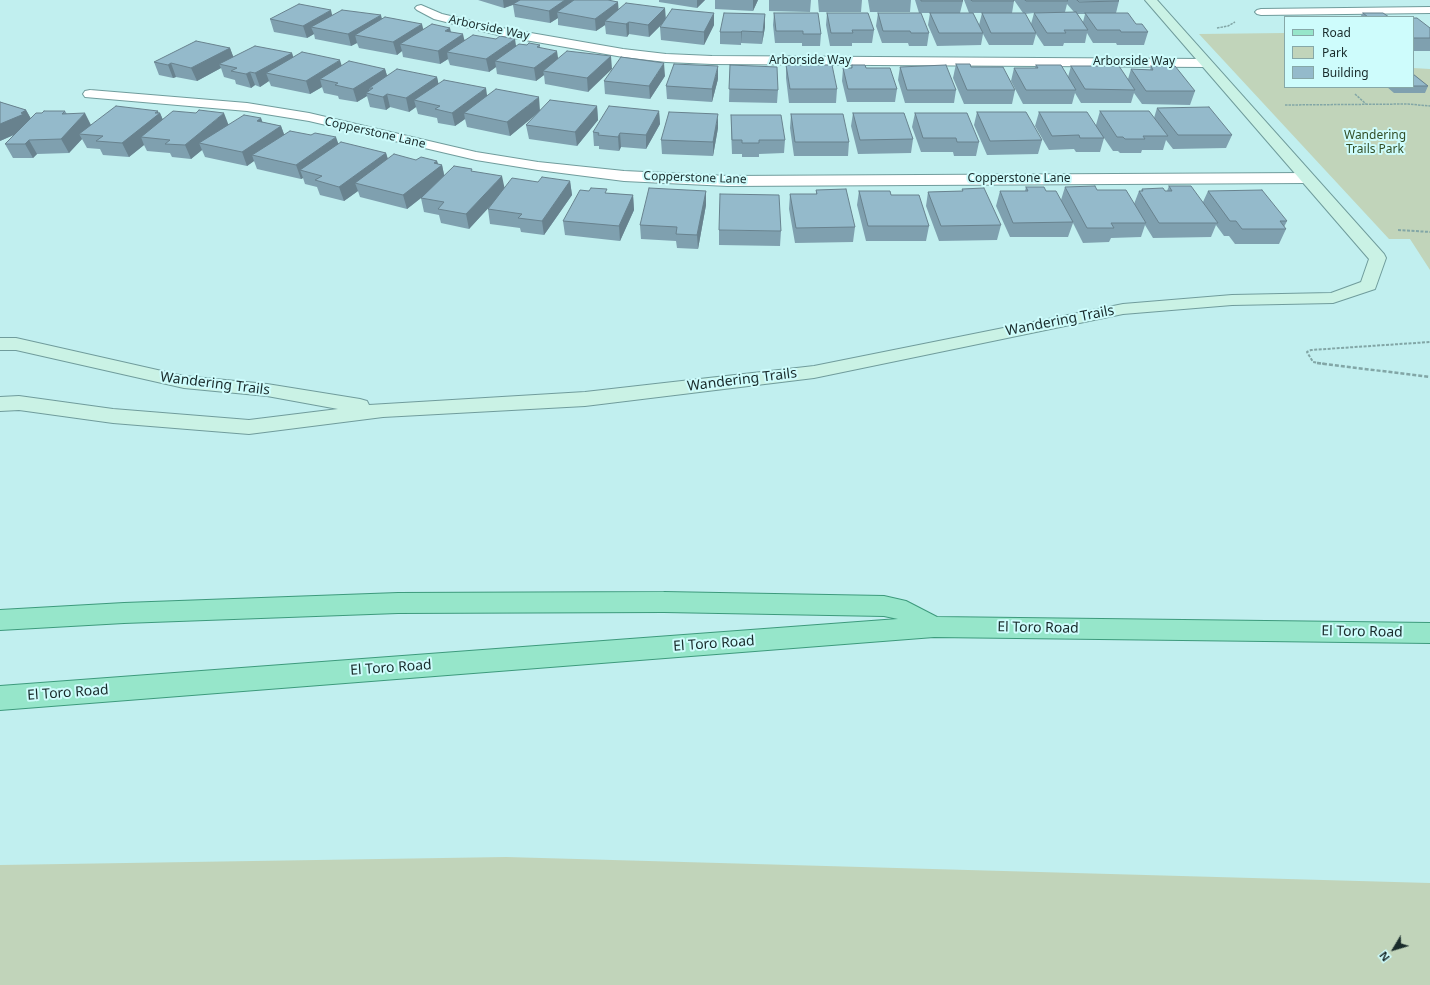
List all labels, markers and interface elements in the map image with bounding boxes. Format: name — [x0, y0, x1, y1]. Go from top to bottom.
street label: Arborside Way — [447, 12, 531, 44]
legend — [1284, 16, 1414, 88]
text: Road — [1322, 24, 1351, 41]
text: Park — [1322, 44, 1347, 61]
street label: Arborside Way — [769, 54, 851, 68]
street label: Arborside Way — [1093, 55, 1175, 69]
text: Building — [1322, 64, 1369, 81]
street label: Copperstone Lane — [323, 114, 427, 152]
park label: Wandering Trails Park — [1344, 129, 1406, 157]
street label: Copperstone Lane — [643, 169, 747, 187]
street label: Copperstone Lane — [967, 172, 1071, 186]
street label: Wandering Trails — [1004, 302, 1116, 340]
street label: Wandering Trails — [686, 365, 798, 395]
street label: Wandering Trails — [159, 369, 271, 399]
street label: El Toro Road — [997, 619, 1079, 637]
street label: El Toro Road — [1321, 623, 1403, 641]
street label: El Toro Road — [673, 633, 755, 655]
street label: El Toro Road — [350, 657, 432, 679]
street label: El Toro Road — [27, 682, 109, 704]
north arrow — [1374, 929, 1414, 969]
text: N — [1375, 949, 1393, 965]

